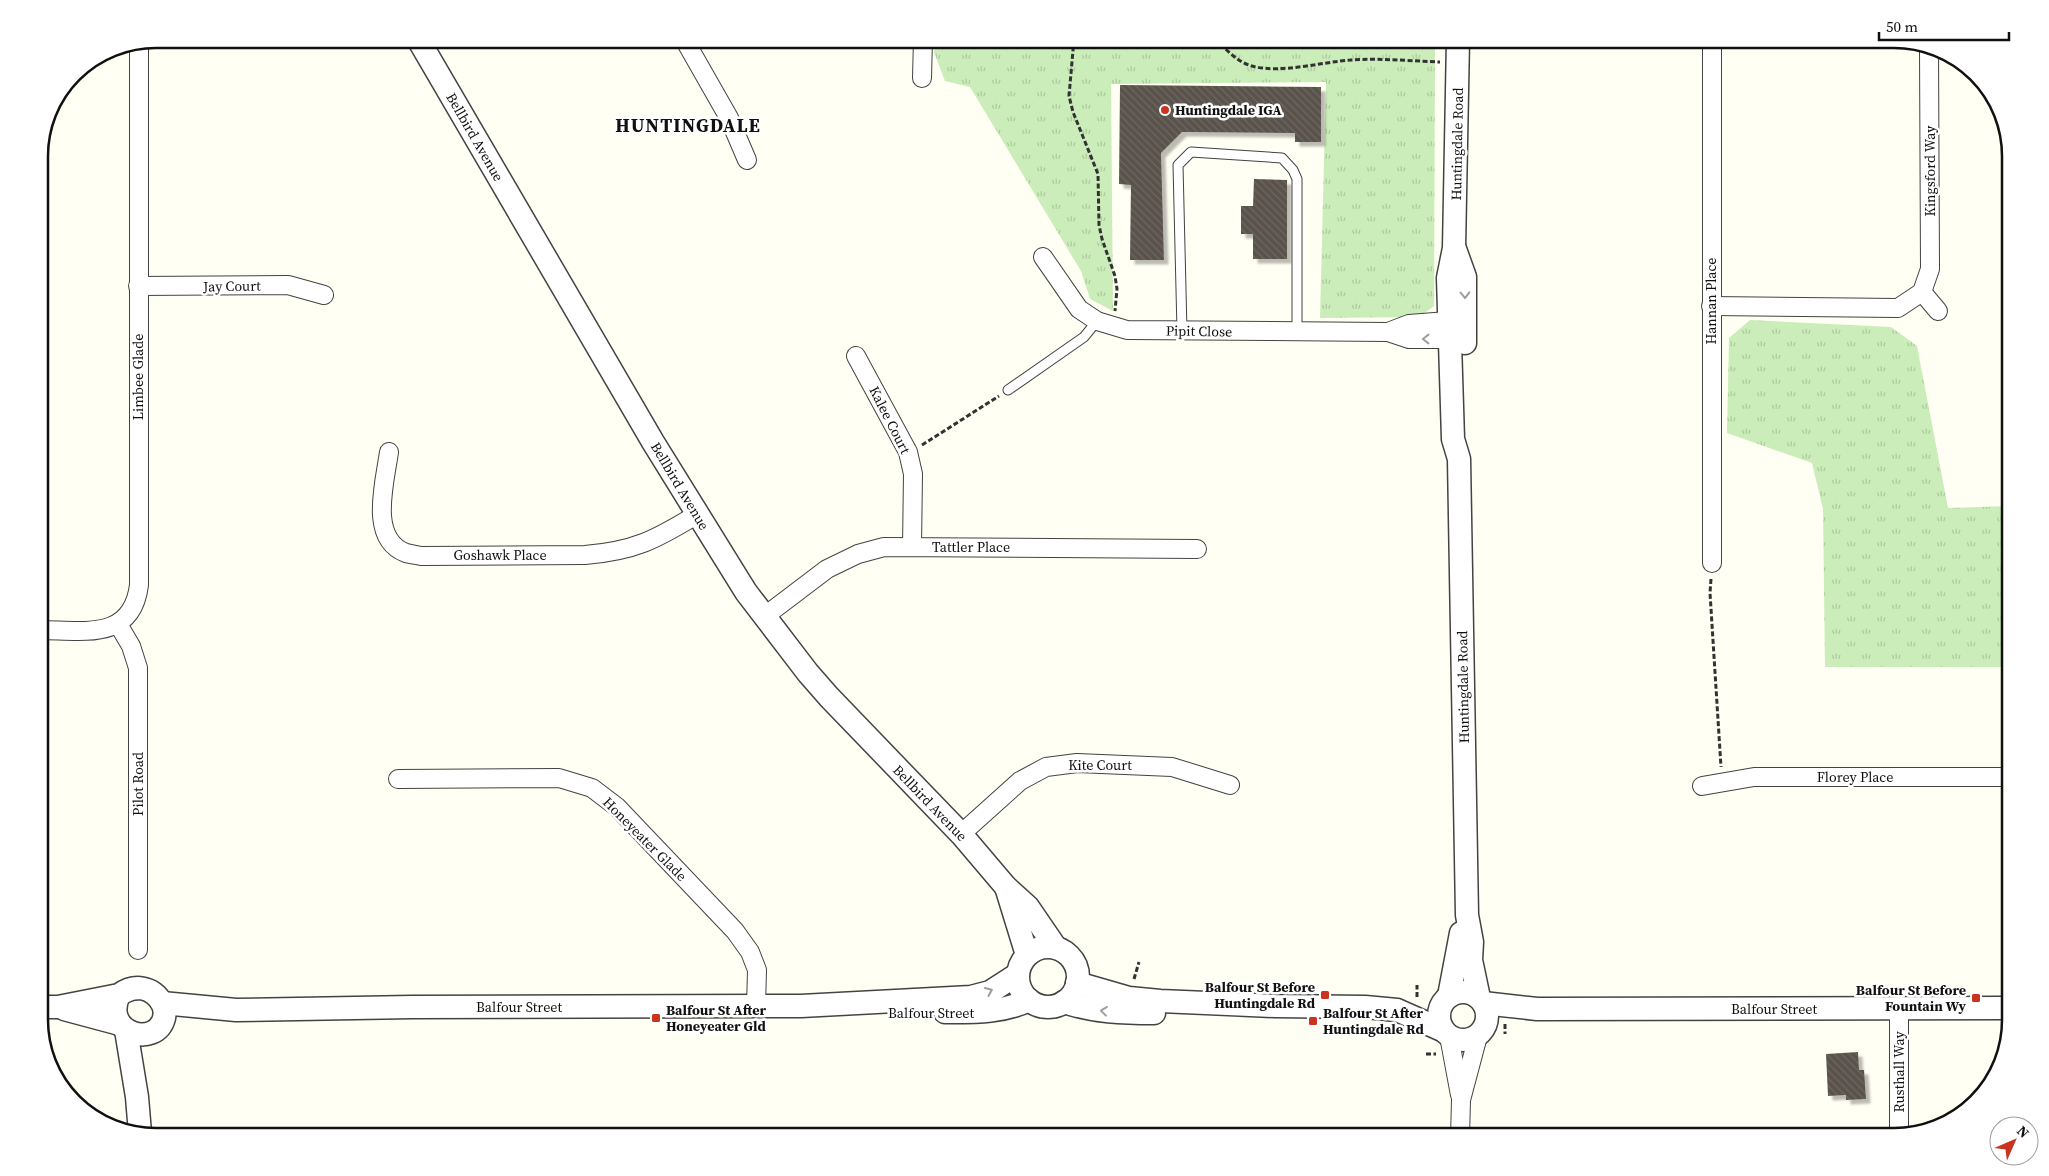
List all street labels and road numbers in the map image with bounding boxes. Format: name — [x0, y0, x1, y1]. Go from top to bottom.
street label: Huntingdale Road — [1446, 87, 1468, 201]
street label: Bellbird Avenue — [442, 89, 508, 185]
street label: Kingsford Way — [1920, 125, 1940, 216]
street label: Hannan Place — [1701, 258, 1721, 344]
street label: Jay Court — [202, 275, 261, 297]
street label: Pipit Close — [1166, 320, 1232, 342]
street label: Limbee Glade — [128, 334, 148, 420]
street label: Kalee Court — [864, 383, 916, 458]
street label: Bellbird Avenue — [646, 438, 714, 534]
street label: Tattler Place — [932, 537, 1010, 557]
street label: Goshawk Place — [453, 545, 547, 565]
street label: Huntingdale Road — [1452, 630, 1474, 744]
street label: Pilot Road — [128, 752, 148, 816]
street label: Kite Court — [1068, 755, 1132, 775]
street label: Bellbird Avenue — [888, 760, 972, 846]
street label: Florey Place — [1817, 767, 1893, 787]
street label: Honeyeater Glade — [598, 792, 692, 886]
street label: Balfour Street — [476, 997, 562, 1017]
street label: Balfour Street — [1731, 999, 1817, 1019]
street label: Balfour Street — [888, 1003, 974, 1023]
street label: Rusthall Way — [1889, 1031, 1909, 1113]

